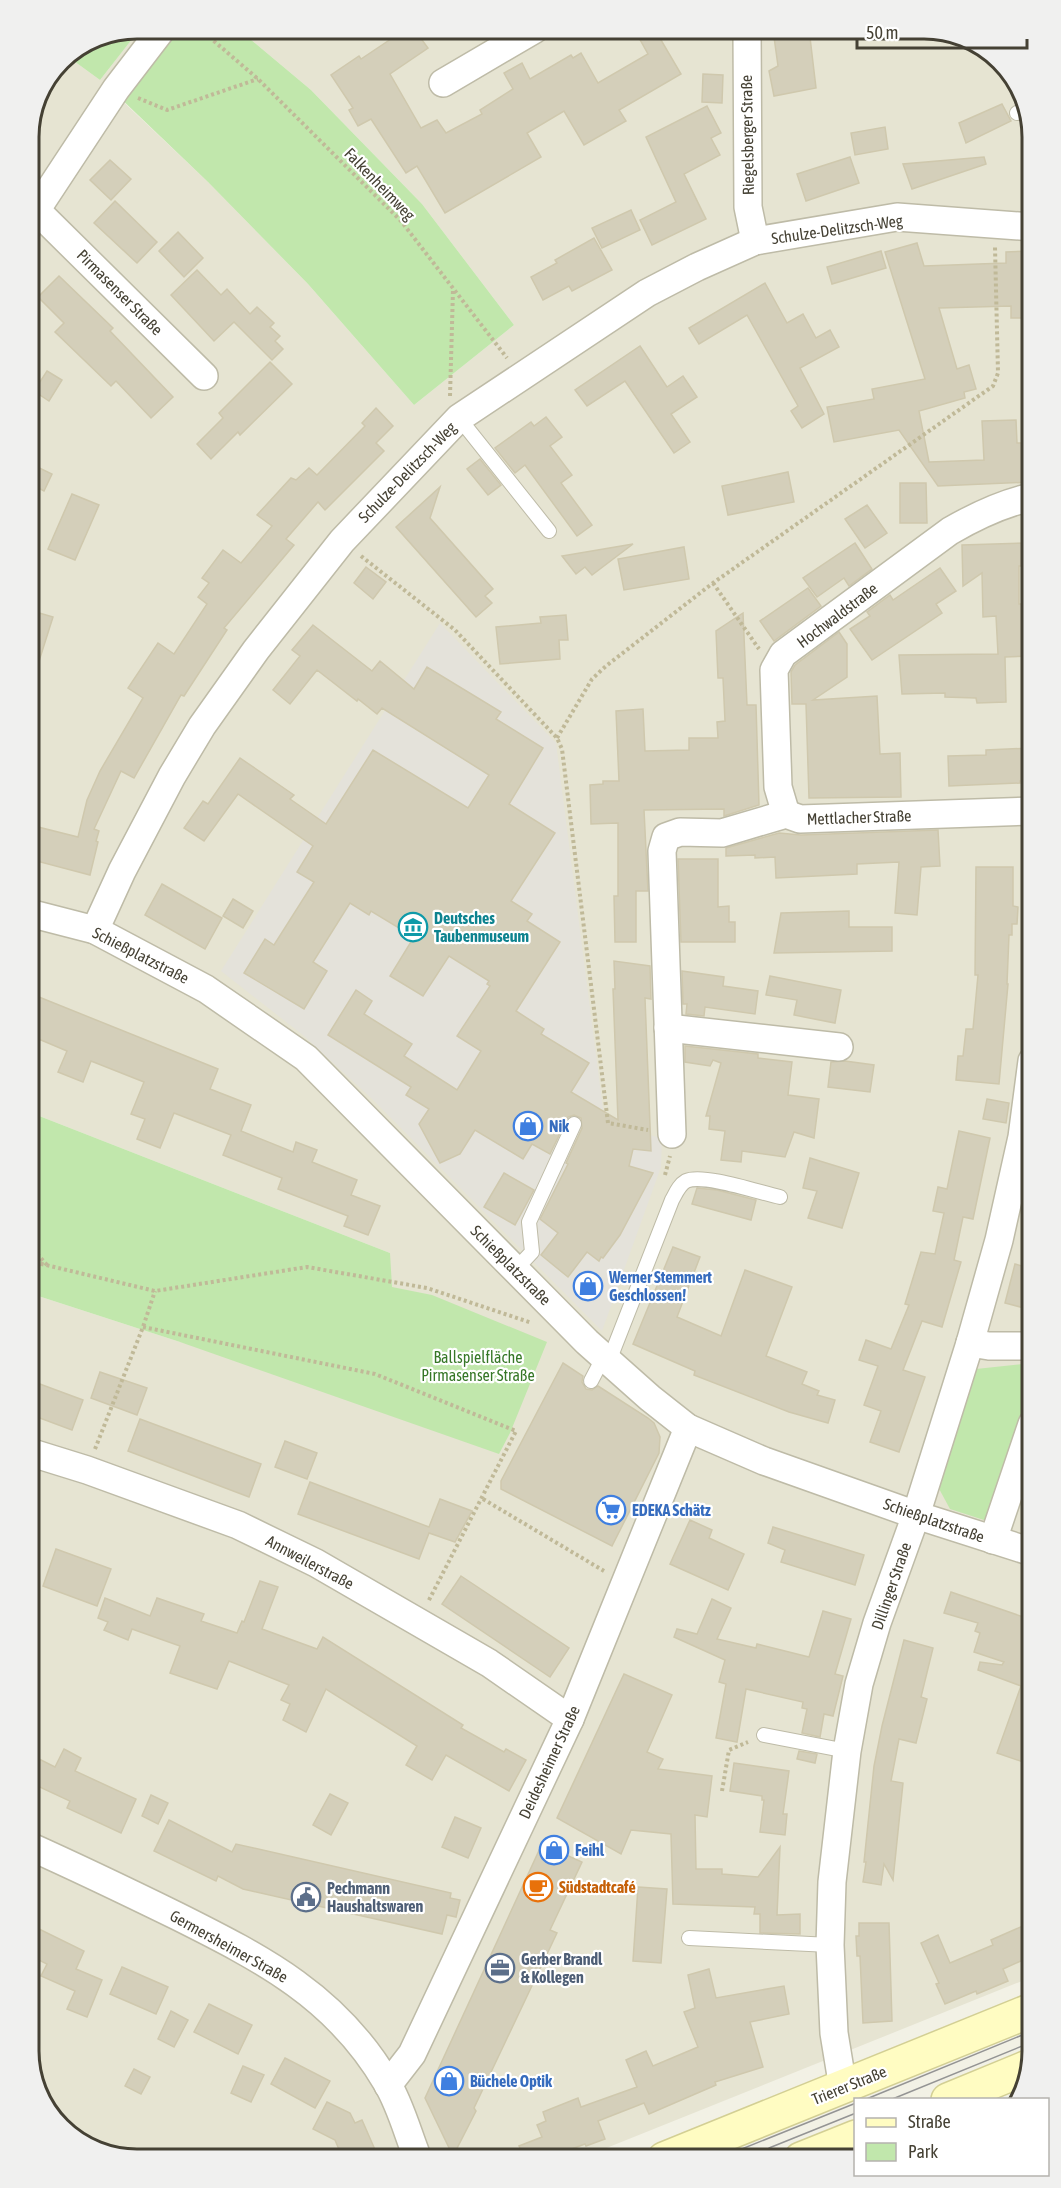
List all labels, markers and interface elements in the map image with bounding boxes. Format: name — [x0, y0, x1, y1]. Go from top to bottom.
scale bar — [857, 12, 1026, 50]
text: 50 m — [866, 22, 898, 43]
street label: Riegelsberger Straße — [737, 75, 758, 195]
street label: Falkenheimweg — [340, 144, 419, 225]
street label: Schulze-Delitzsch-Weg — [770, 211, 904, 248]
street label: Pirmasenser Straße — [74, 246, 166, 338]
street label: Schulze-Delitzsch-Weg — [355, 418, 460, 527]
street label: Hochwaldstraße — [793, 579, 881, 651]
street label: Mettlacher Straße — [806, 806, 912, 828]
place label: Deutsches Taubenmuseum — [434, 909, 529, 945]
museum icon: Deutsches Taubenmuseum — [397, 911, 429, 943]
street label: Schießplatzstraße — [90, 923, 192, 988]
shop icon: Nik — [512, 1110, 544, 1142]
place label: Nik — [549, 1117, 570, 1135]
street label: Schießplatzstraße — [467, 1221, 555, 1309]
place label: Werner Stemmert Geschlossen! — [608, 1268, 712, 1304]
shop icon: Werner Stemmert Geschlossen! — [572, 1270, 604, 1302]
park label: Ballspielfläche Pirmasenser Straße — [421, 1348, 535, 1384]
supermarket icon: EDEKA Schätz — [595, 1494, 627, 1526]
street label: Schießplatzstraße — [881, 1494, 987, 1547]
place label: EDEKA Schätz — [632, 1501, 711, 1519]
street label: Annweilerstraße — [263, 1531, 357, 1593]
street label: Dillinger Straße — [868, 1540, 915, 1632]
street label: Deidesheimer Straße — [515, 1703, 583, 1821]
shop icon: Feihl — [538, 1834, 570, 1866]
place label: Feihl — [575, 1841, 605, 1859]
cafe icon: Südstadtcafé — [522, 1871, 554, 1903]
place label: Südstadtcafé — [559, 1878, 636, 1896]
place label: Pechmann Haushaltswaren — [327, 1879, 424, 1915]
public building icon: Pechmann Haushaltswaren — [290, 1881, 322, 1913]
street label: Germersheimer Straße — [167, 1906, 291, 1986]
place label: Gerber Brandl & Kollegen — [521, 1950, 603, 1986]
office icon: Gerber Brandl & Kollegen — [484, 1952, 516, 1984]
street label: Trierer Straße — [809, 2062, 889, 2108]
shop icon: Büchele Optik — [433, 2065, 465, 2097]
place label: Büchele Optik — [470, 2072, 553, 2090]
legend — [854, 2098, 1049, 2176]
text: Straße — [908, 2111, 951, 2132]
text: Park — [908, 2141, 938, 2162]

